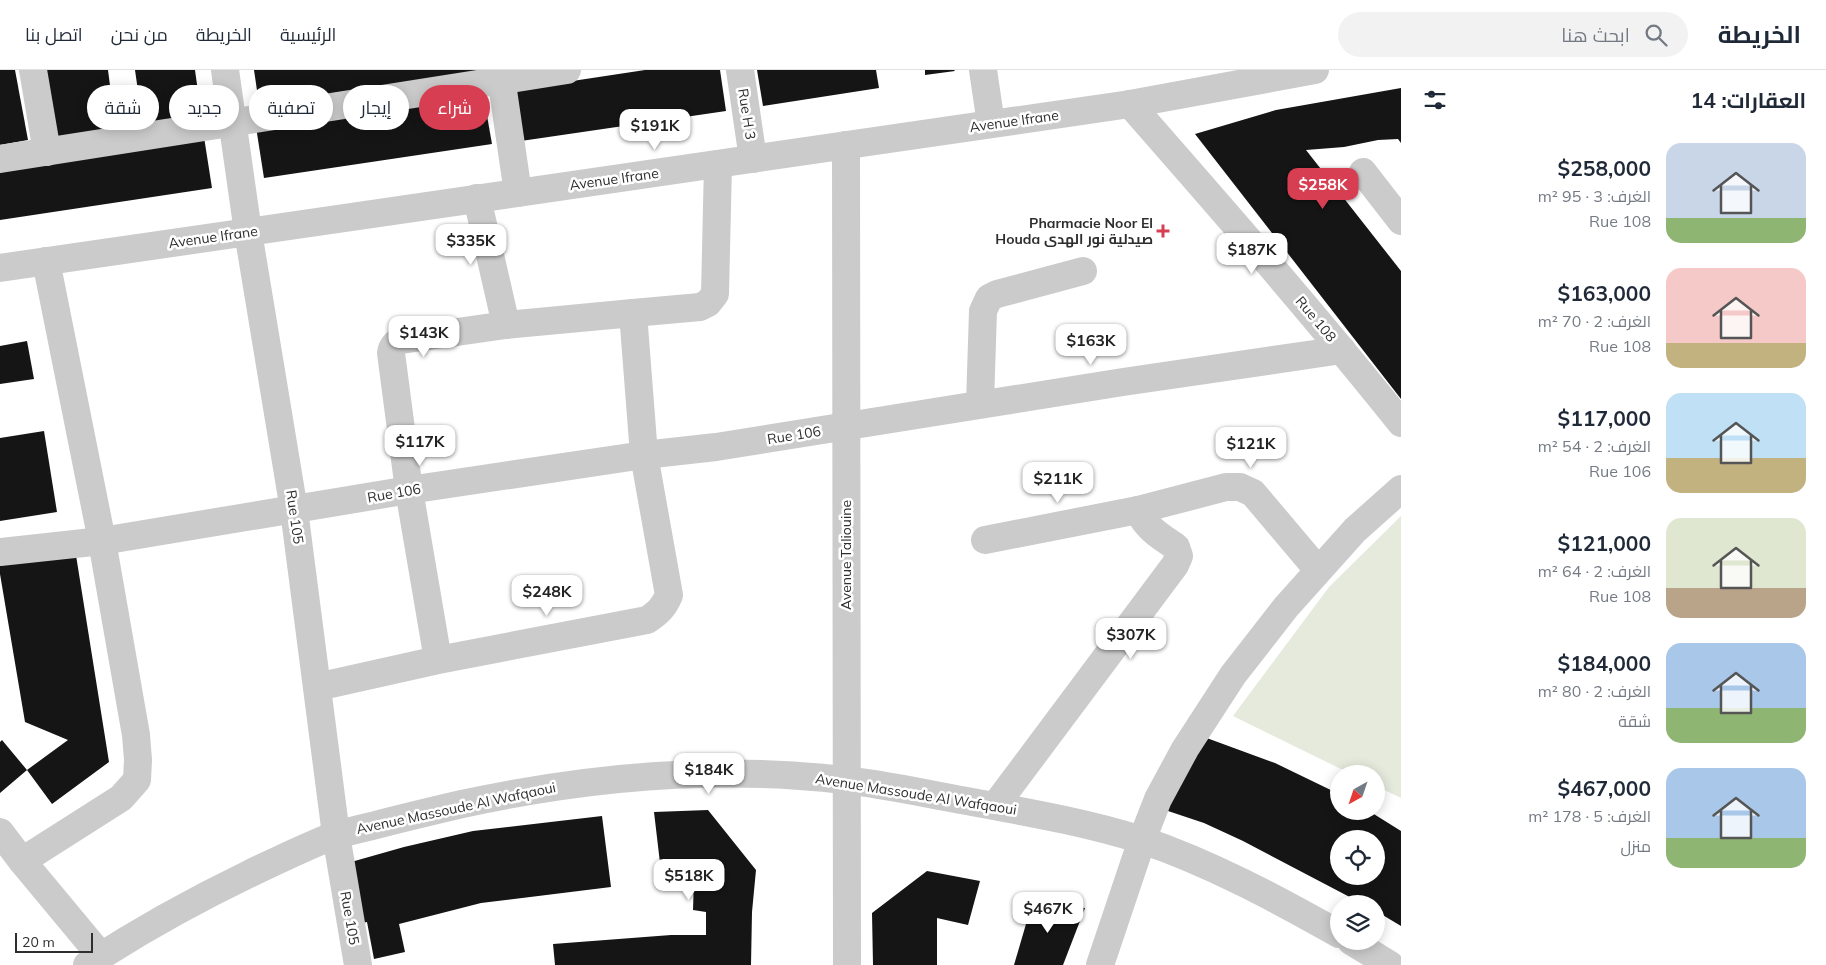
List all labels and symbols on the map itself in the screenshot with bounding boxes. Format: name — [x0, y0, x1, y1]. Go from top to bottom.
street label: Rue H 3 — [734, 87, 760, 141]
street label: Avenue Ifrane — [968, 106, 1060, 136]
pin: $191K — [620, 108, 690, 151]
street label: Avenue Ifrane — [568, 164, 660, 194]
pin: $258K — [1288, 168, 1358, 210]
place label: Pharmacie Noor El Houda صيدلية نور الهدى — [995, 214, 1153, 248]
street label: Avenue Ifrane — [167, 222, 259, 252]
pin: $335K — [436, 224, 506, 266]
marker: Pharmacie Noor El Houda صيدلية نور الهدى — [1157, 225, 1169, 237]
pin: $187K — [1217, 232, 1287, 275]
street label: Rue 108 — [1292, 292, 1340, 346]
pin: $143K — [389, 316, 459, 358]
pin: $163K — [1056, 324, 1126, 366]
street label: Rue 106 — [766, 422, 822, 448]
pin: $117K — [385, 424, 455, 467]
pin: $121K — [1216, 426, 1286, 469]
pin: $211K — [1023, 462, 1093, 504]
street label: Rue 106 — [366, 479, 422, 507]
street label: Rue 105 — [282, 489, 308, 545]
street label: Avenue Taliouine — [837, 500, 855, 610]
pin: $248K — [512, 574, 582, 617]
pin: $307K — [1096, 618, 1166, 660]
pin: $184K — [674, 752, 744, 795]
north arrow — [1330, 765, 1385, 820]
street label: Avenue Massoude Al Wafqaoui — [814, 769, 1018, 819]
street label: Avenue Massoude Al Wafqaoui — [355, 778, 557, 838]
pin: $518K — [654, 858, 724, 901]
street label: Rue 105 — [336, 890, 364, 946]
pin: $467K — [1013, 892, 1083, 934]
scale bar — [15, 930, 92, 953]

